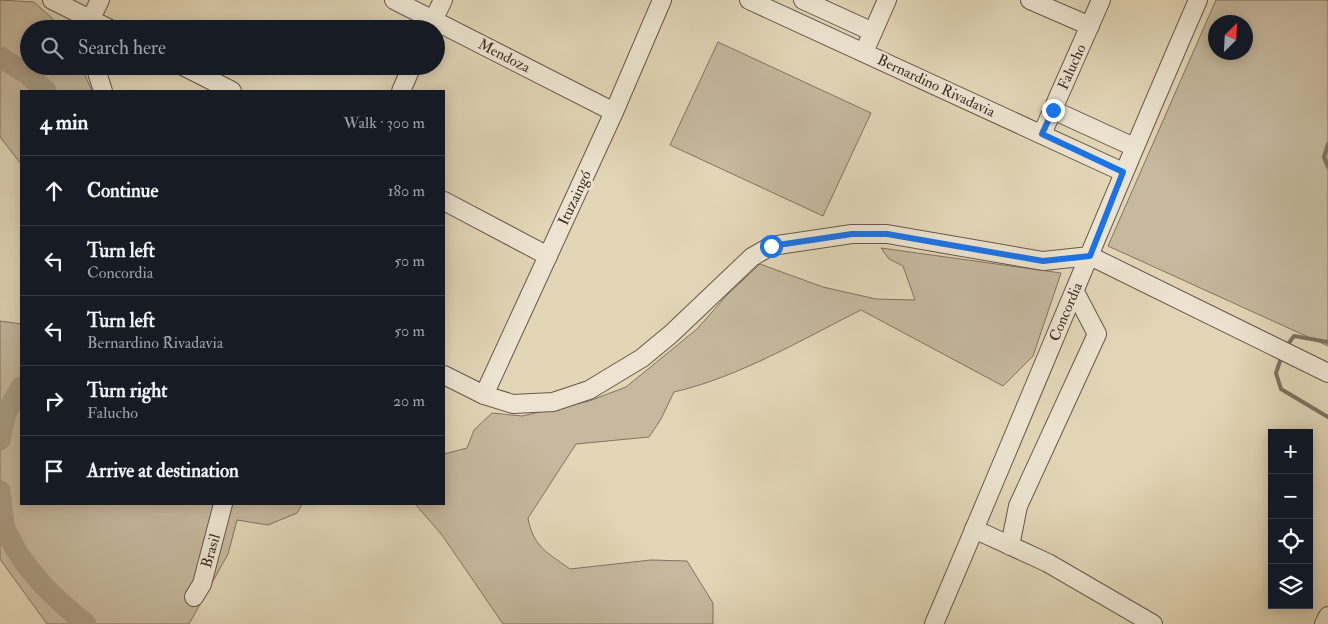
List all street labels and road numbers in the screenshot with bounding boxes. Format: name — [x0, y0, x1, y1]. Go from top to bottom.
street label: Mendoza — [475, 35, 534, 78]
street label: Falucho — [1054, 41, 1090, 93]
street label: Bernardino Rivadavia — [874, 50, 999, 122]
street label: Ituzaingó — [554, 168, 596, 228]
street label: Concordia — [1045, 279, 1087, 344]
street label: Brasil — [197, 532, 225, 570]

